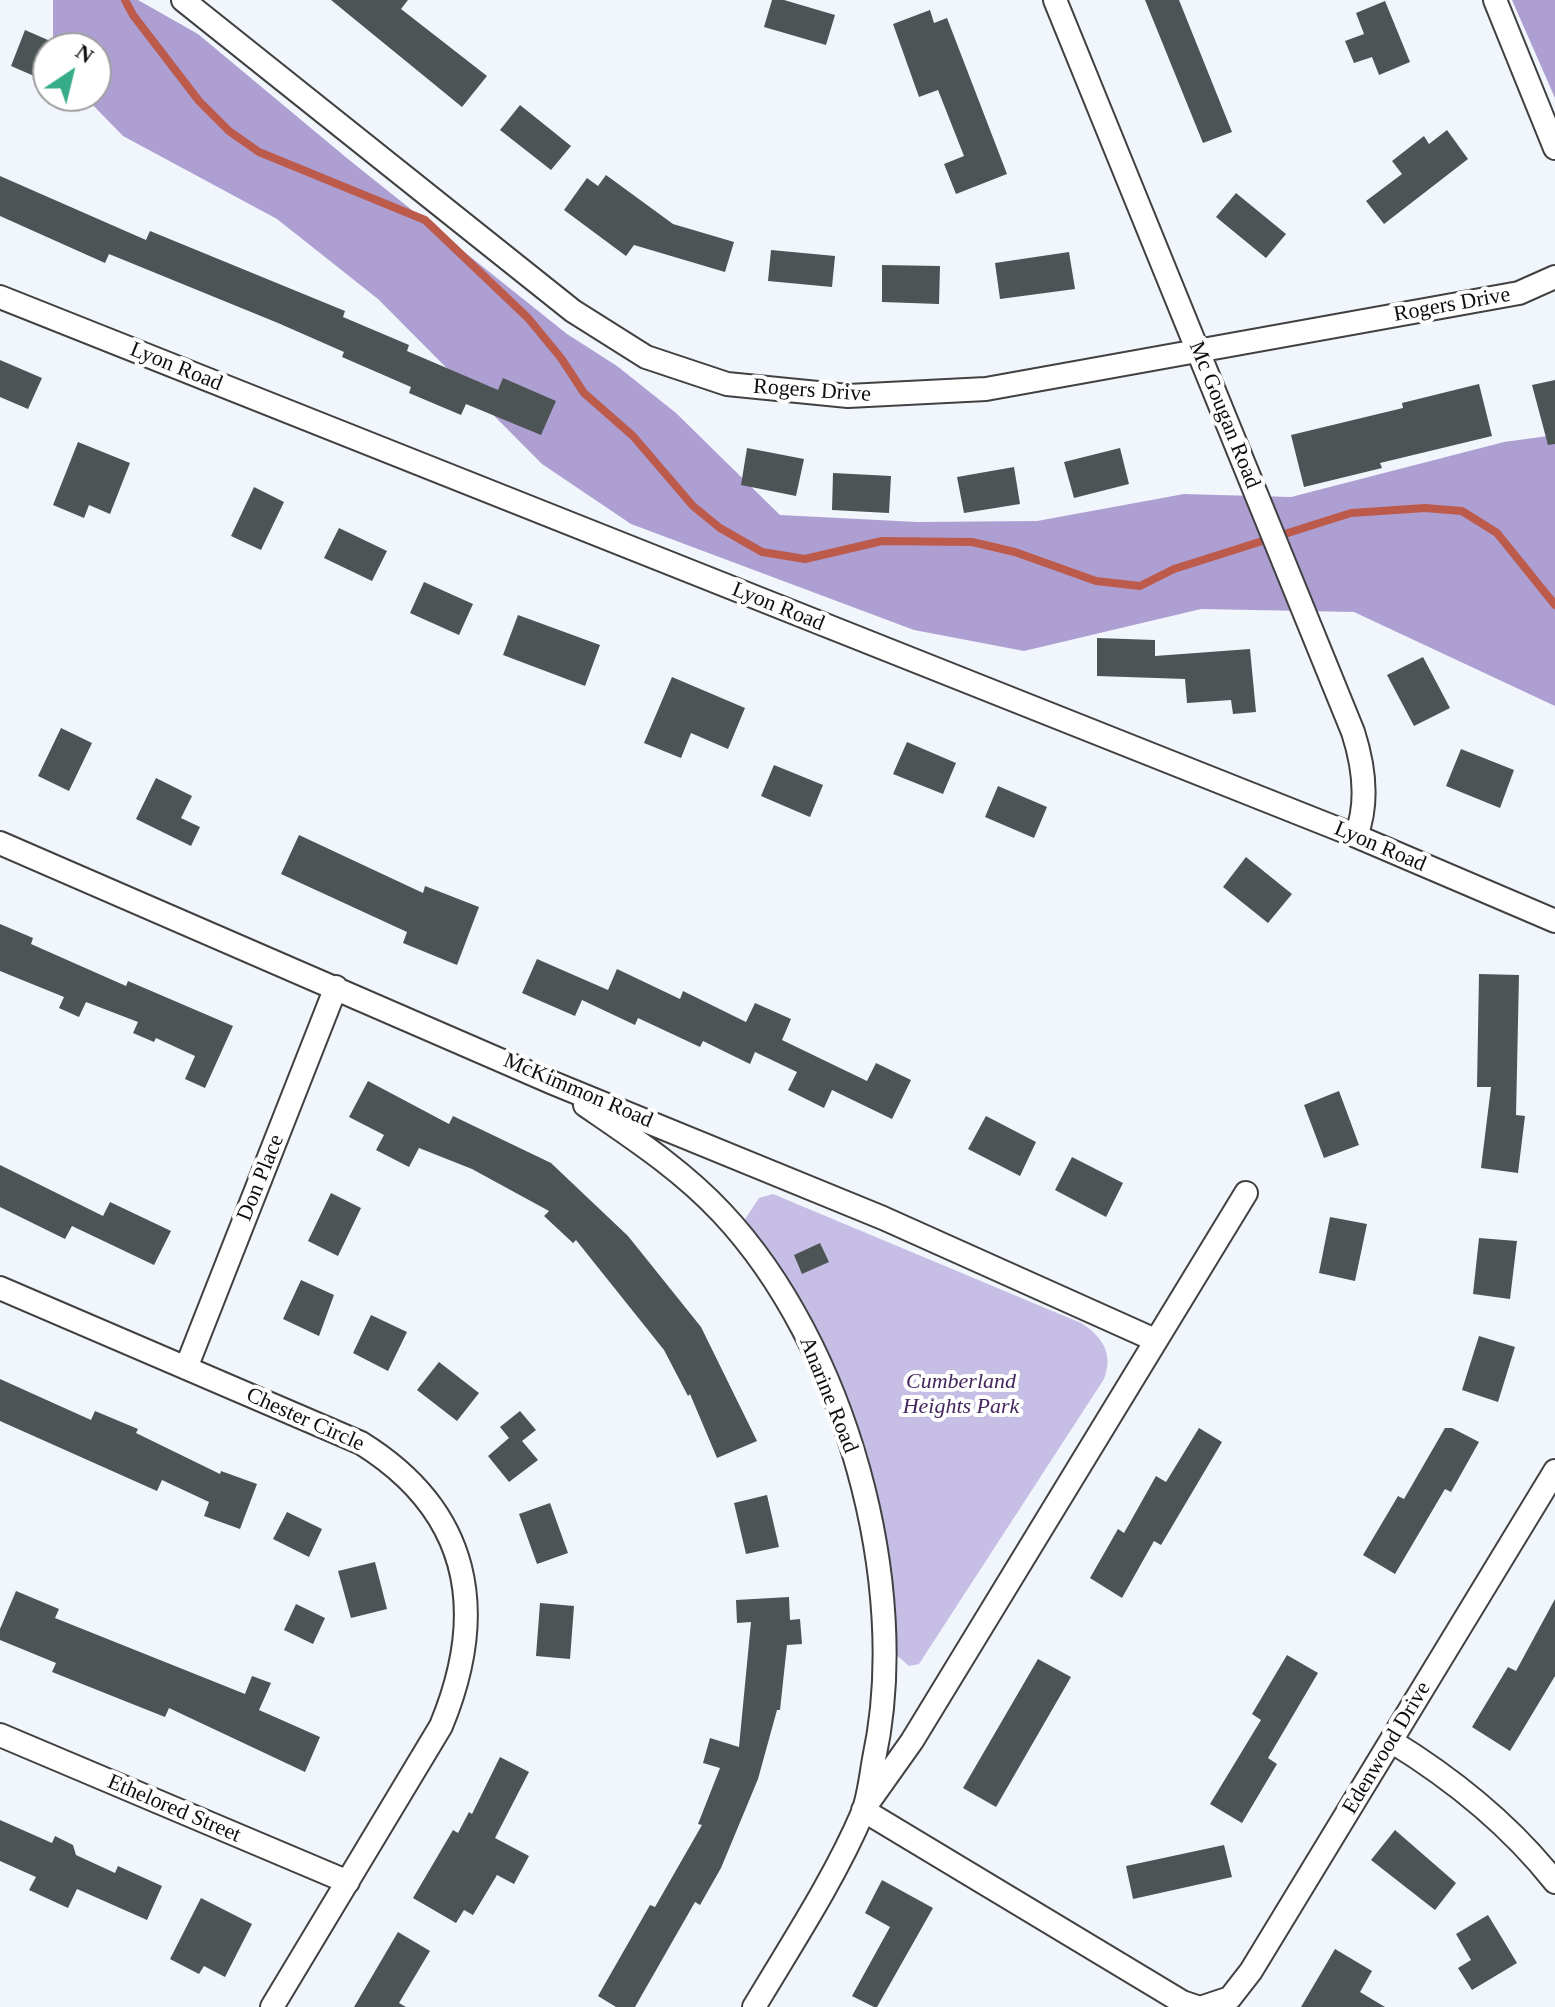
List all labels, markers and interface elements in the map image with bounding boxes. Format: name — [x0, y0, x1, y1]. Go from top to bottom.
north arrow — [32, 32, 112, 112]
text: N — [71, 39, 99, 68]
street label: Rogers Drive — [1392, 282, 1512, 328]
street label: Lyon Road — [126, 337, 226, 397]
street label: Mc Gougan Road — [1182, 338, 1266, 492]
street label: Rogers Drive — [752, 374, 872, 408]
street label: Lyon Road — [728, 577, 828, 637]
street label: Lyon Road — [1330, 816, 1430, 878]
street label: McKimmon Road — [499, 1048, 657, 1134]
street label: Don Place — [232, 1131, 290, 1225]
street label: Anarine Road — [793, 1333, 863, 1457]
park label: Cumberland Heights Park — [903, 1369, 1019, 1420]
street label: Chester Circle — [242, 1382, 368, 1458]
street label: Edenwood Drive — [1337, 1677, 1437, 1819]
street label: Ethelored Street — [103, 1769, 245, 1849]

